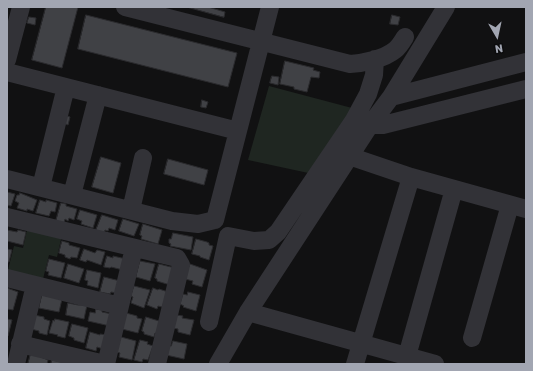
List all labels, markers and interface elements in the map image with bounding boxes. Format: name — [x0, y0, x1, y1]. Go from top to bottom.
north arrow — [477, 16, 517, 56]
text: N — [494, 41, 504, 55]

